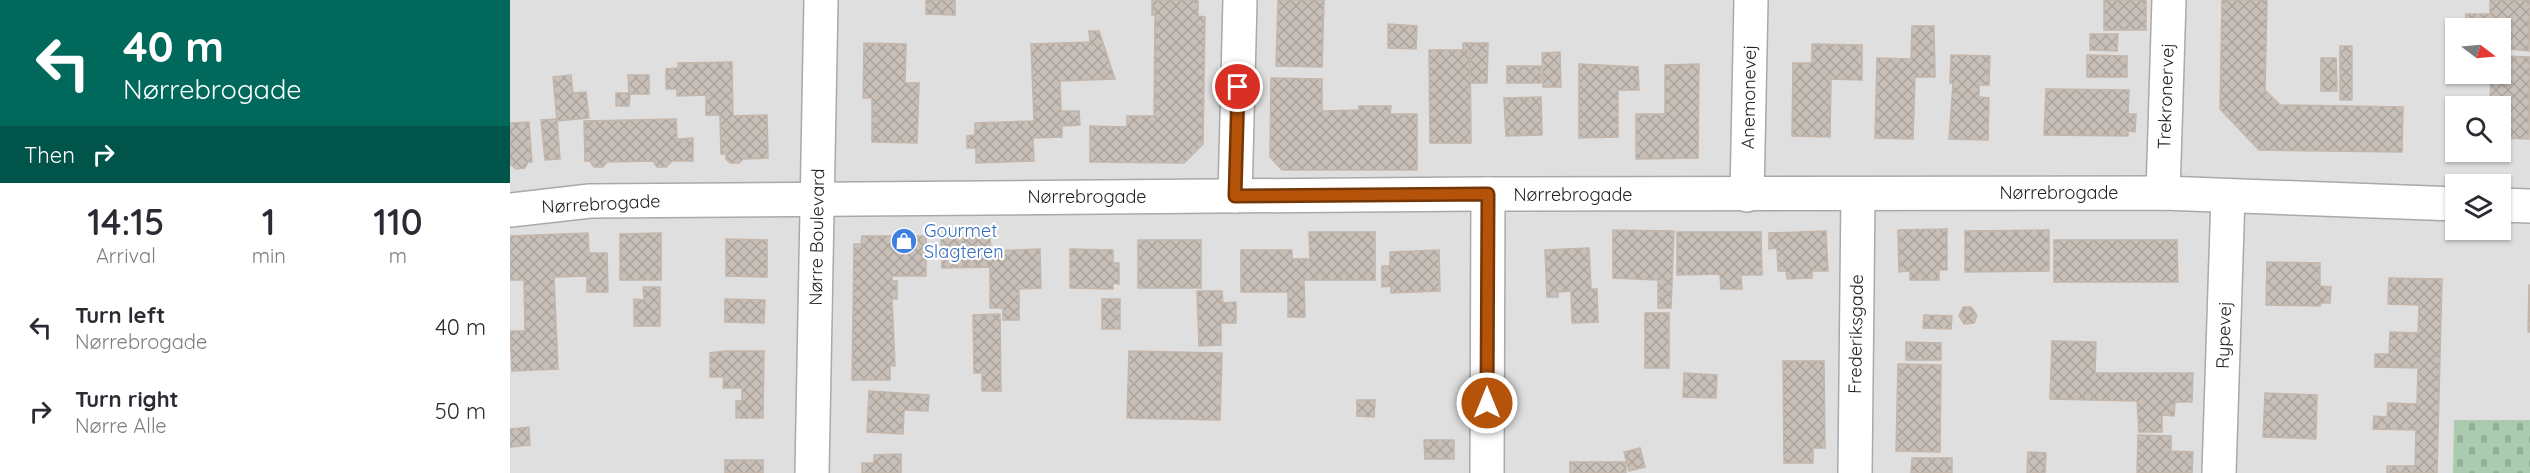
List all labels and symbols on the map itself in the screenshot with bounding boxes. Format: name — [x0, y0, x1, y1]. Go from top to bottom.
north arrow — [2445, 18, 2511, 84]
street label: Trekronervej — [2152, 42, 2179, 150]
street label: Anemonevej — [1736, 45, 1761, 149]
pin — [1212, 61, 1263, 112]
street label: Nørre Boulevard — [804, 168, 829, 306]
street label: Nørrebrogade — [1999, 181, 2119, 204]
street label: Nørrebrogade — [1513, 183, 1633, 206]
street label: Nørrebrogade — [1027, 185, 1147, 208]
street label: Nørrebrogade — [541, 189, 661, 218]
place label: Gourmet Slagteren — [924, 219, 1004, 263]
shop icon: Gourmet Slagteren — [889, 226, 919, 256]
street label: Frederiksgade — [1843, 274, 1868, 394]
street label: Rypevej — [2211, 301, 2236, 369]
position arrow — [1455, 371, 1519, 435]

